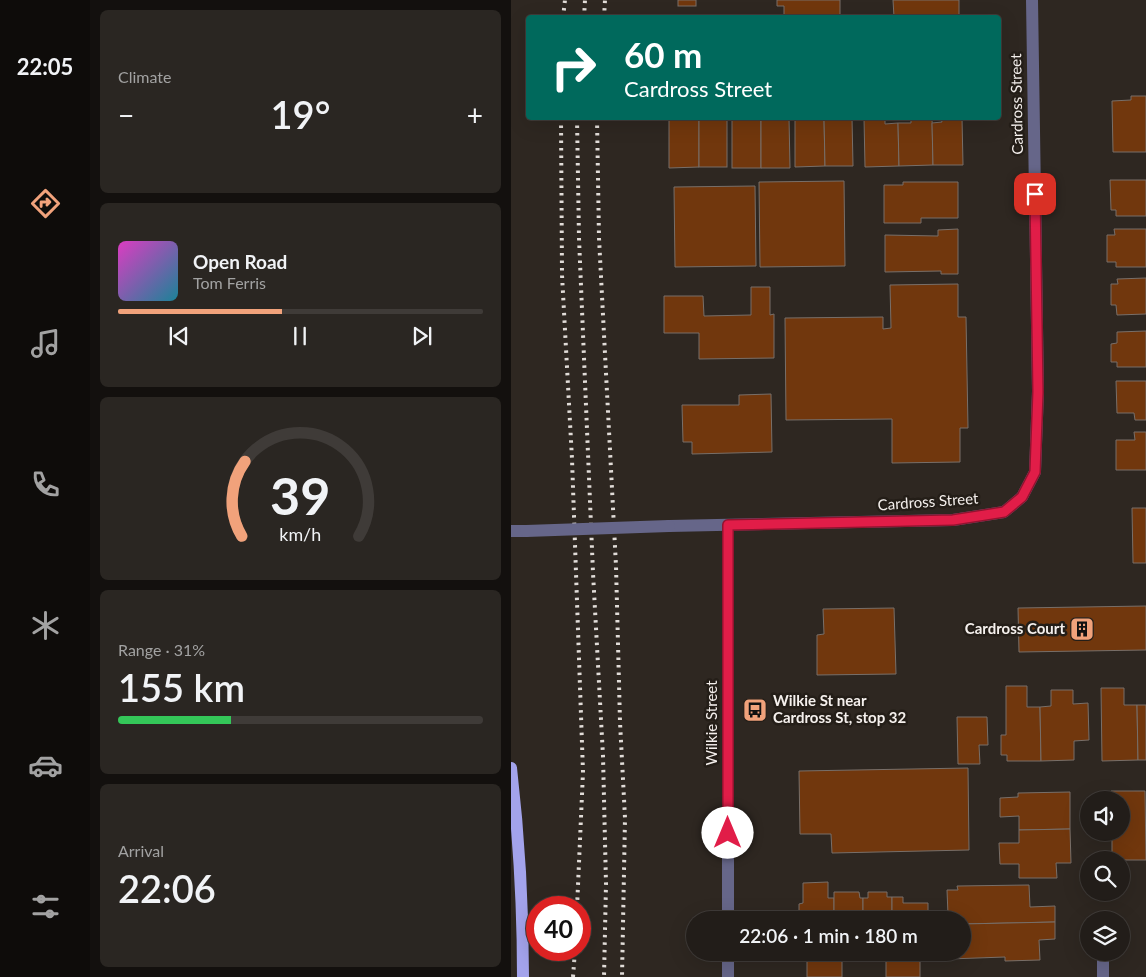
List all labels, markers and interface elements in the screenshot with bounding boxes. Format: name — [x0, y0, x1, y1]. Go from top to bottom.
text: 60 m — [624, 33, 702, 75]
icon: right — [541, 35, 606, 100]
text: 22:05 — [17, 53, 73, 80]
street label: Cardross Street — [1006, 53, 1026, 155]
text: Climate — [118, 67, 171, 86]
text: Cardross Street — [624, 75, 772, 102]
text: 19° — [271, 91, 330, 137]
text: − — [118, 98, 134, 132]
text: + — [467, 98, 483, 132]
pin — [1014, 173, 1056, 215]
icon: arrive — [1021, 180, 1049, 208]
icon: directions — [28, 186, 63, 221]
text: Open Road — [193, 250, 287, 273]
text: Tom Ferris — [193, 273, 266, 292]
icon: previous — [165, 322, 193, 350]
icon: pause — [286, 322, 314, 350]
icon: next — [408, 322, 436, 350]
icon: music — [28, 326, 63, 361]
text: 39 — [270, 464, 331, 526]
icon: phone — [28, 467, 63, 502]
street label: Cardross Street — [877, 488, 980, 514]
text: km/h — [280, 523, 321, 545]
icon: climate — [28, 608, 63, 643]
building icon: Cardross Court — [1069, 616, 1095, 642]
place label: Cardross Court — [965, 619, 1065, 637]
text: Range · 31% — [118, 640, 205, 659]
text: 155 km — [118, 664, 245, 710]
street label: Wilkie Street — [702, 680, 720, 766]
place label: Wilkie St near Cardross St, stop 32 — [773, 691, 906, 726]
bus stop icon: Wilkie St near Cardross St, stop 32 — [742, 697, 768, 723]
icon: car — [28, 748, 63, 783]
map controls — [1080, 791, 1130, 961]
button: sound — [1080, 791, 1130, 841]
position arrow — [701, 806, 753, 858]
text: Arrival — [118, 841, 164, 860]
button: search — [1080, 851, 1130, 901]
text: 22:06 — [118, 865, 216, 911]
icon: filters — [28, 889, 63, 924]
speed limit sign: 40 — [526, 896, 591, 961]
button: layers — [1080, 911, 1130, 961]
text: 22:06 · 1 min · 180 m — [739, 924, 918, 947]

